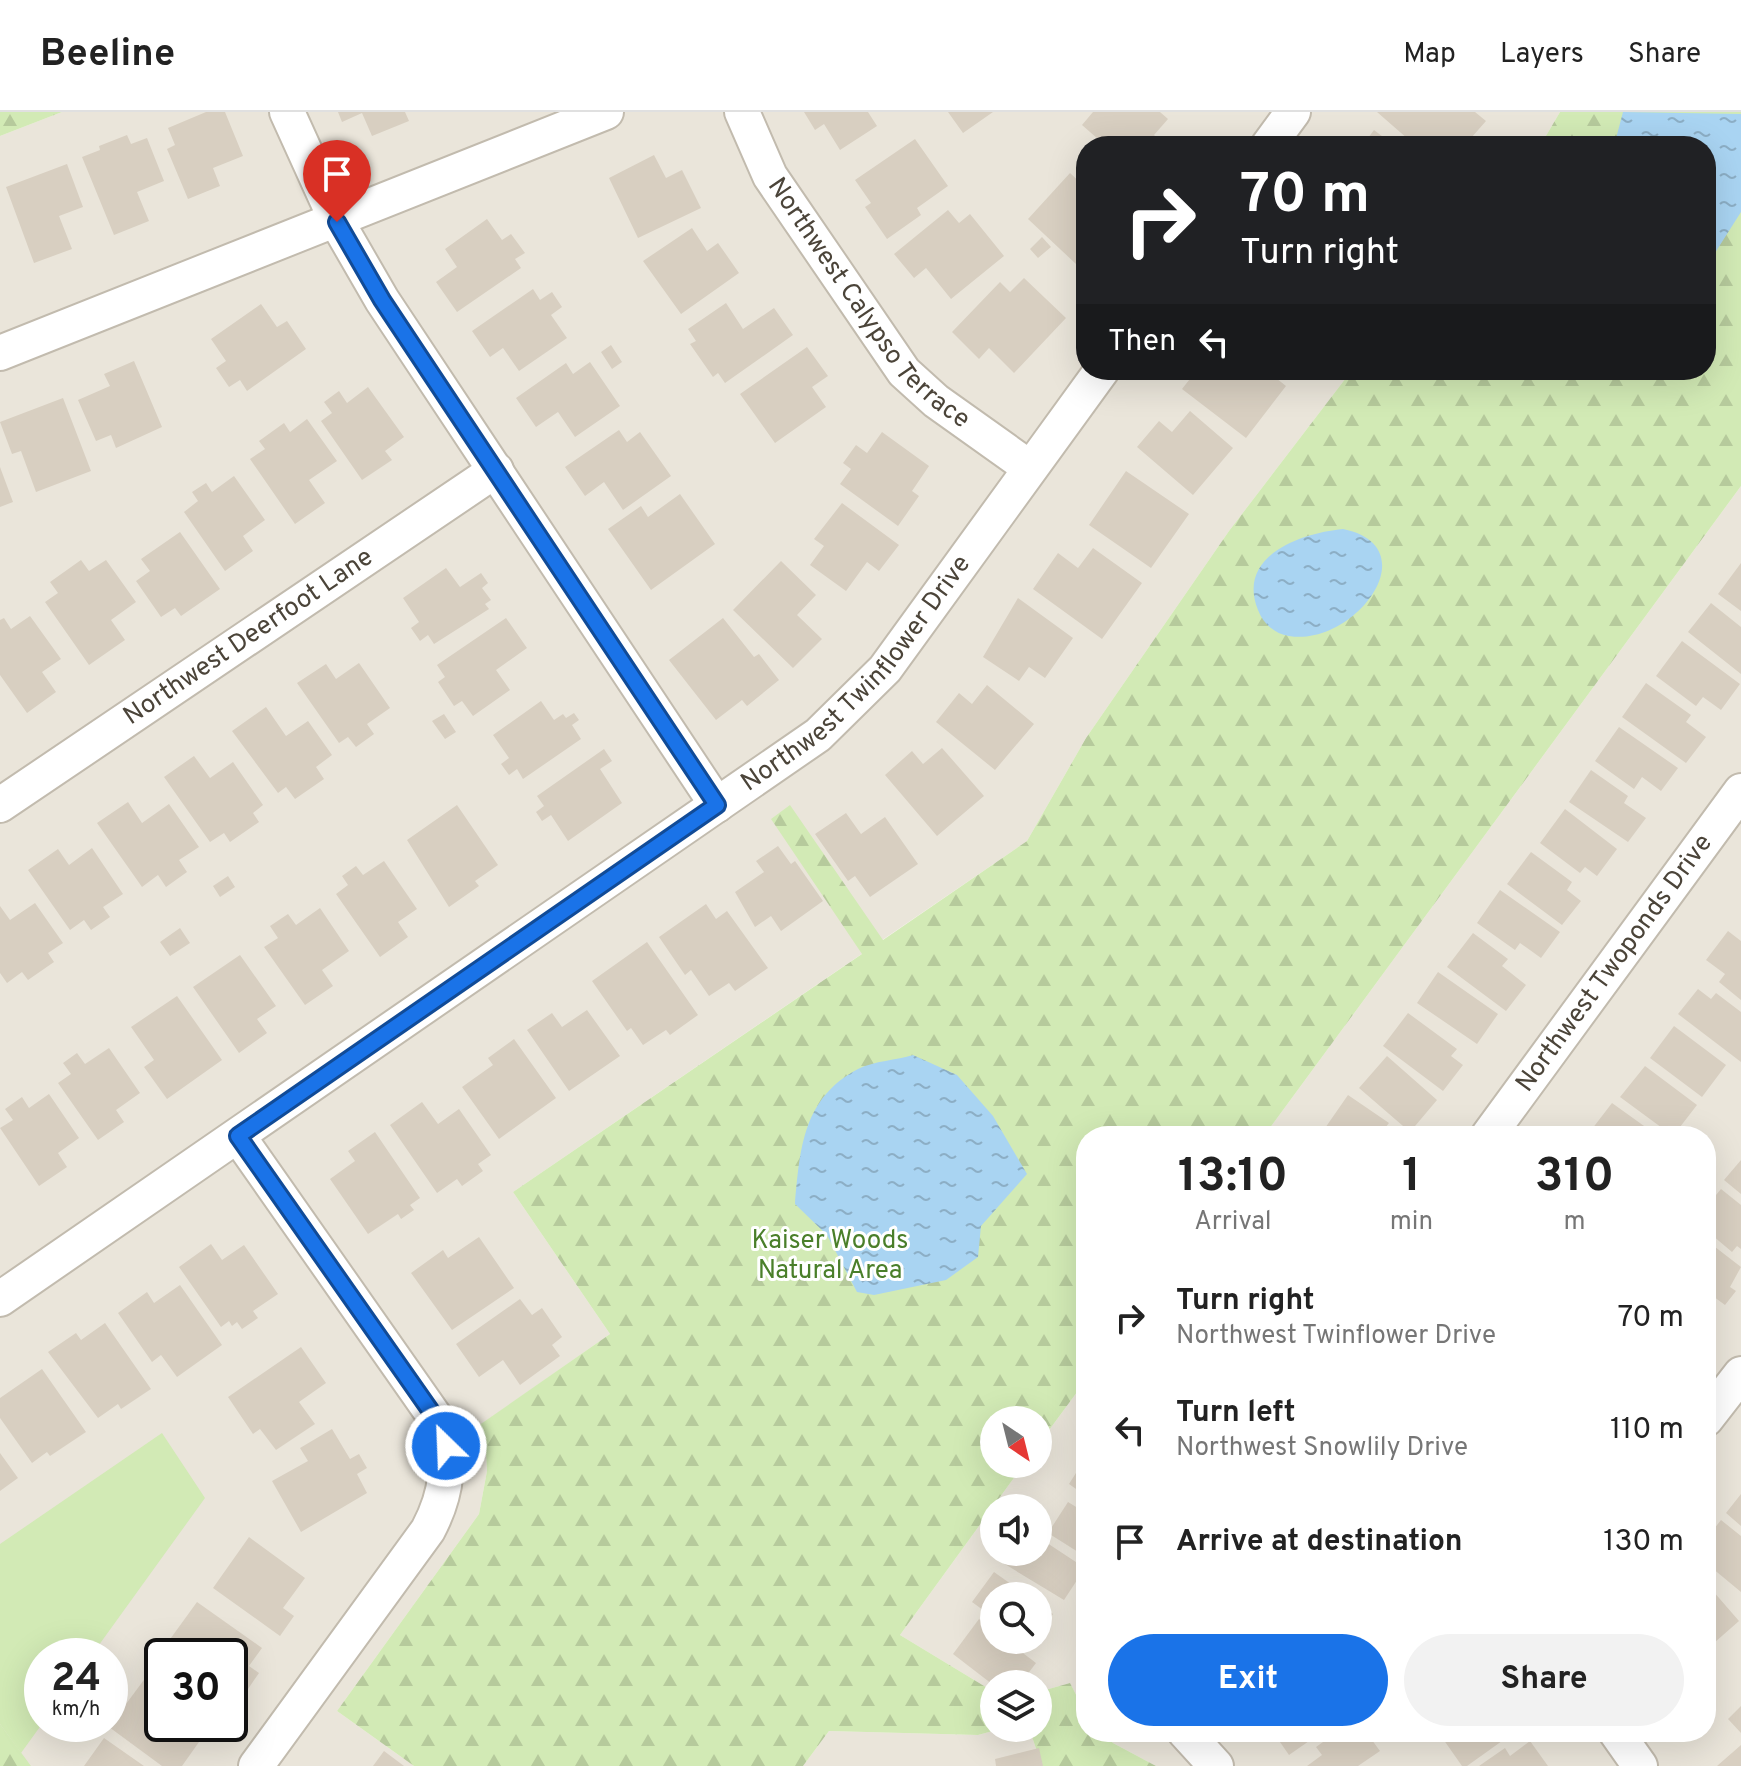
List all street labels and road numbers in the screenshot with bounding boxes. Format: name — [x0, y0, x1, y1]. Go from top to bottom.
street label: Northwest Calypso Terrace — [760, 172, 976, 436]
street label: Northwest Deerfoot Lane — [117, 541, 380, 733]
street label: Northwest Twinflower Drive — [735, 549, 978, 799]
street label: Northwest Twoponds Drive — [1509, 828, 1720, 1099]

